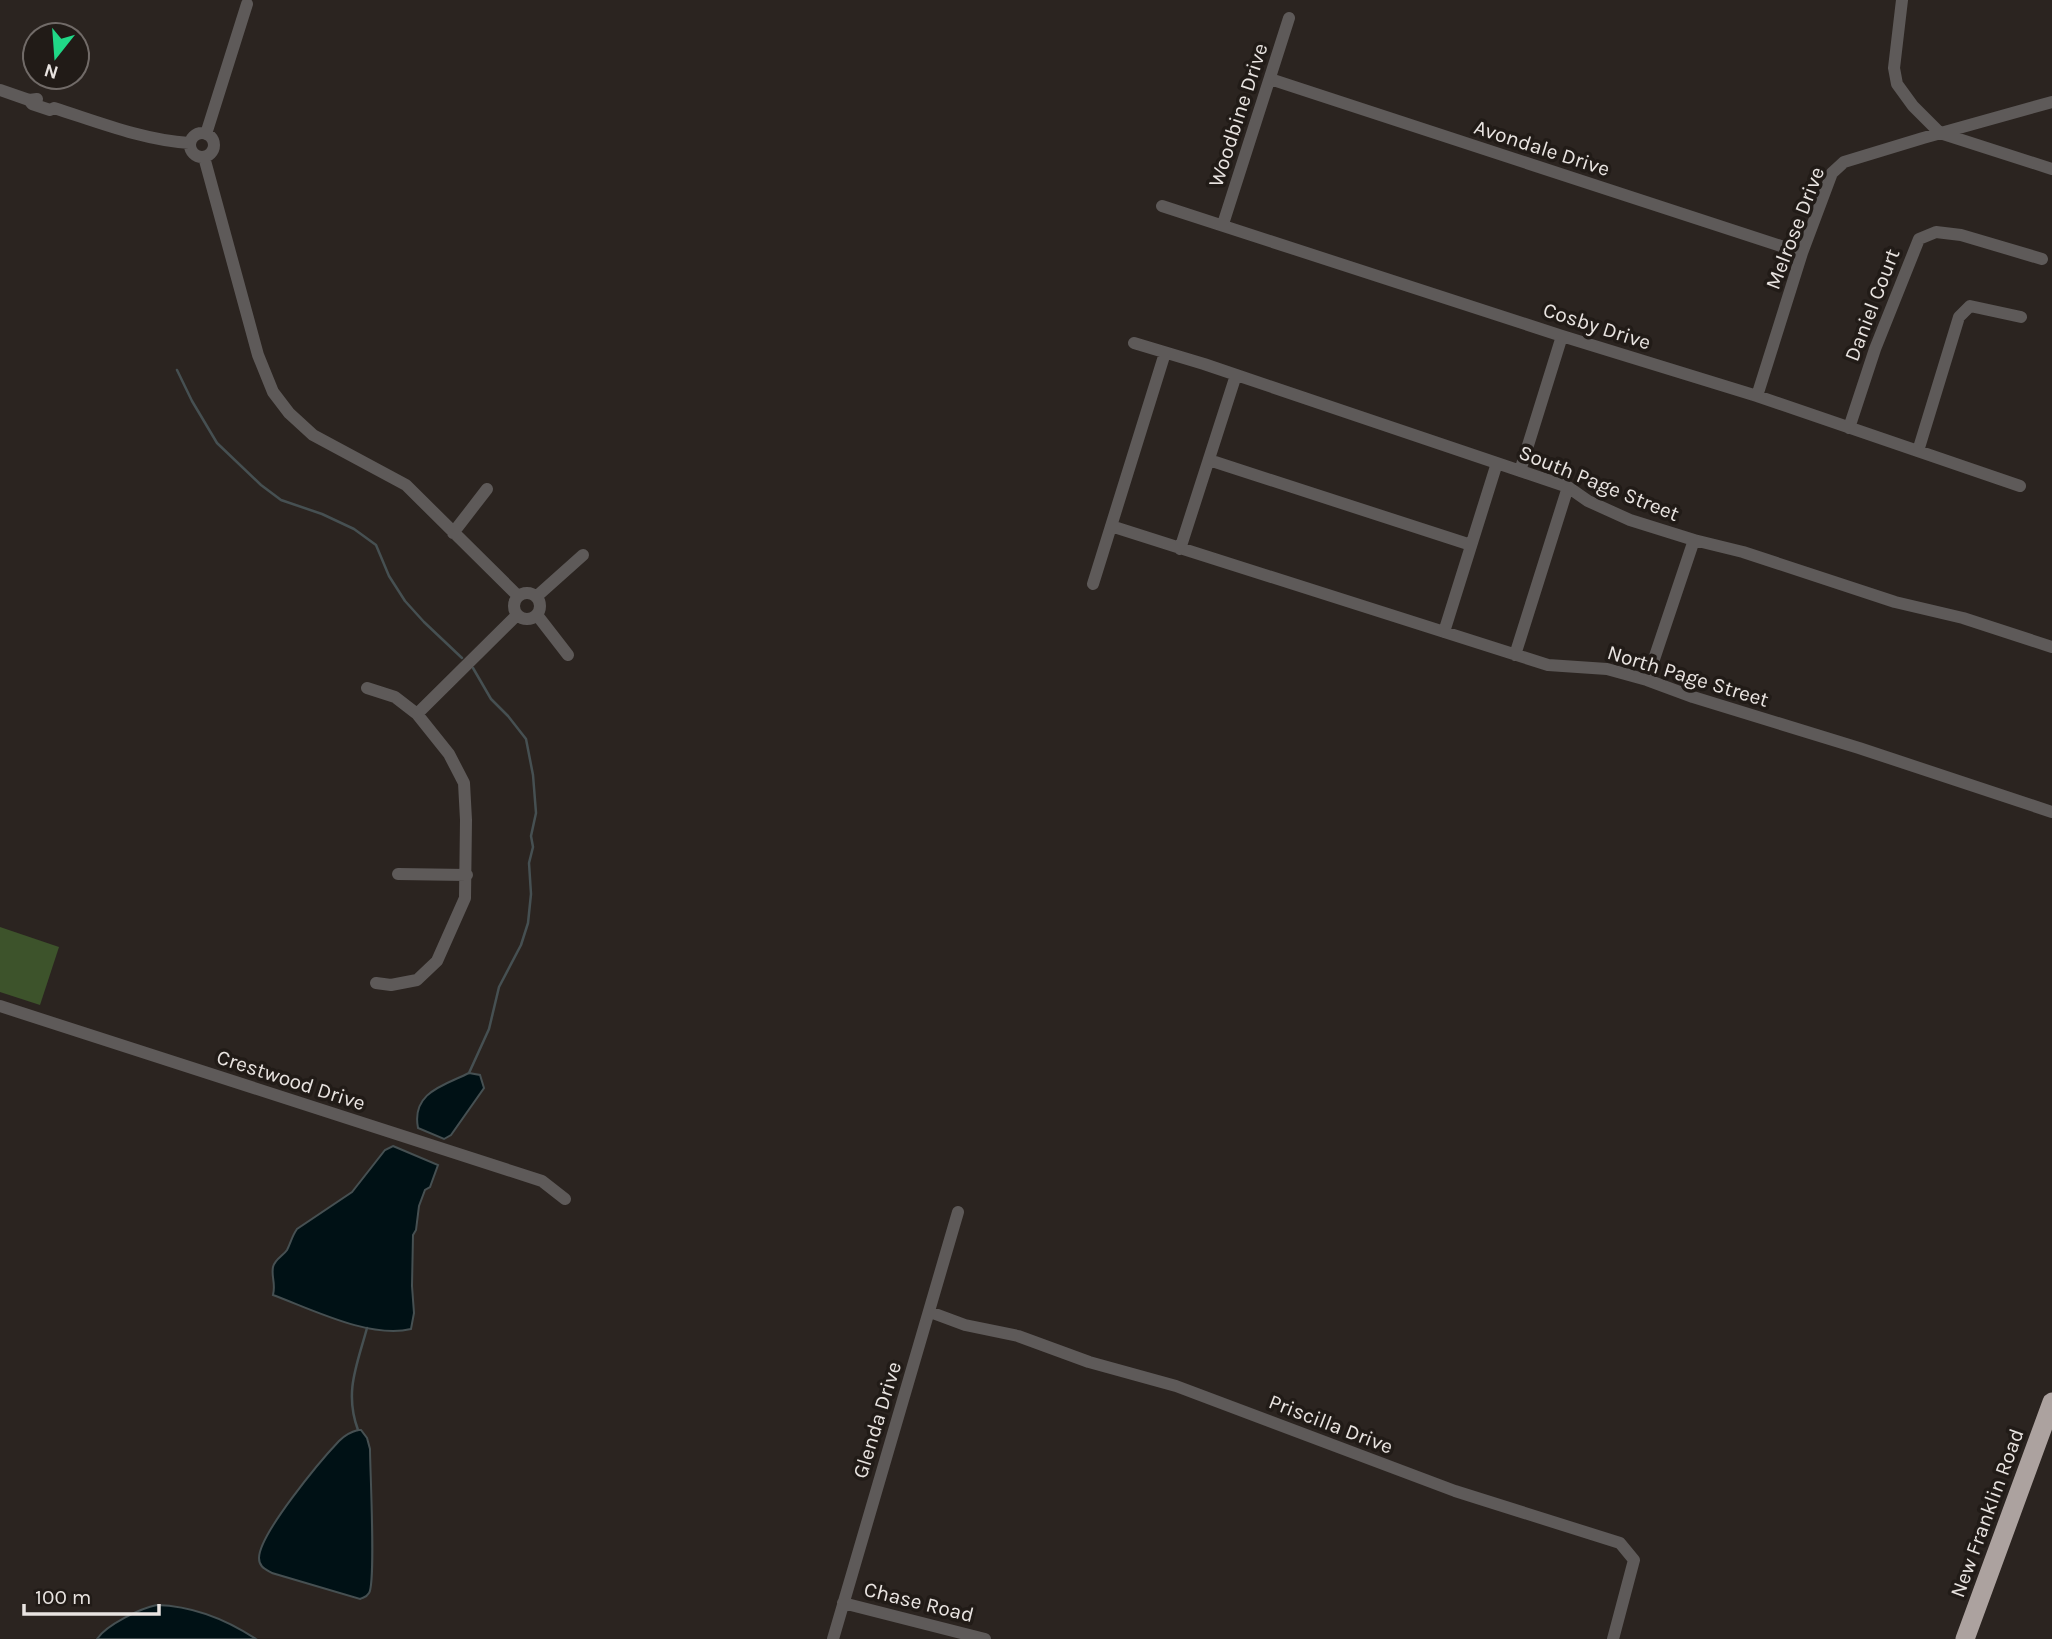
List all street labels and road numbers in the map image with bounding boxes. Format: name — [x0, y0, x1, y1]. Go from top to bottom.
street label: Woodbine Drive — [1203, 40, 1273, 190]
street label: Avondale Drive — [1471, 115, 1613, 181]
street label: Melrose Drive — [1761, 163, 1829, 293]
street label: Daniel Court — [1840, 245, 1904, 365]
street label: Cosby Drive — [1540, 297, 1654, 355]
street label: South Page Street — [1515, 440, 1683, 526]
street label: North Page Street — [1604, 640, 1772, 712]
street label: Crestwood Drive — [214, 1045, 368, 1115]
street label: Glenda Drive — [848, 1359, 906, 1481]
street label: Priscilla Drive — [1266, 1389, 1396, 1459]
street label: New Franklin Road — [1945, 1425, 2029, 1601]
street label: Chase Road — [862, 1577, 976, 1627]

